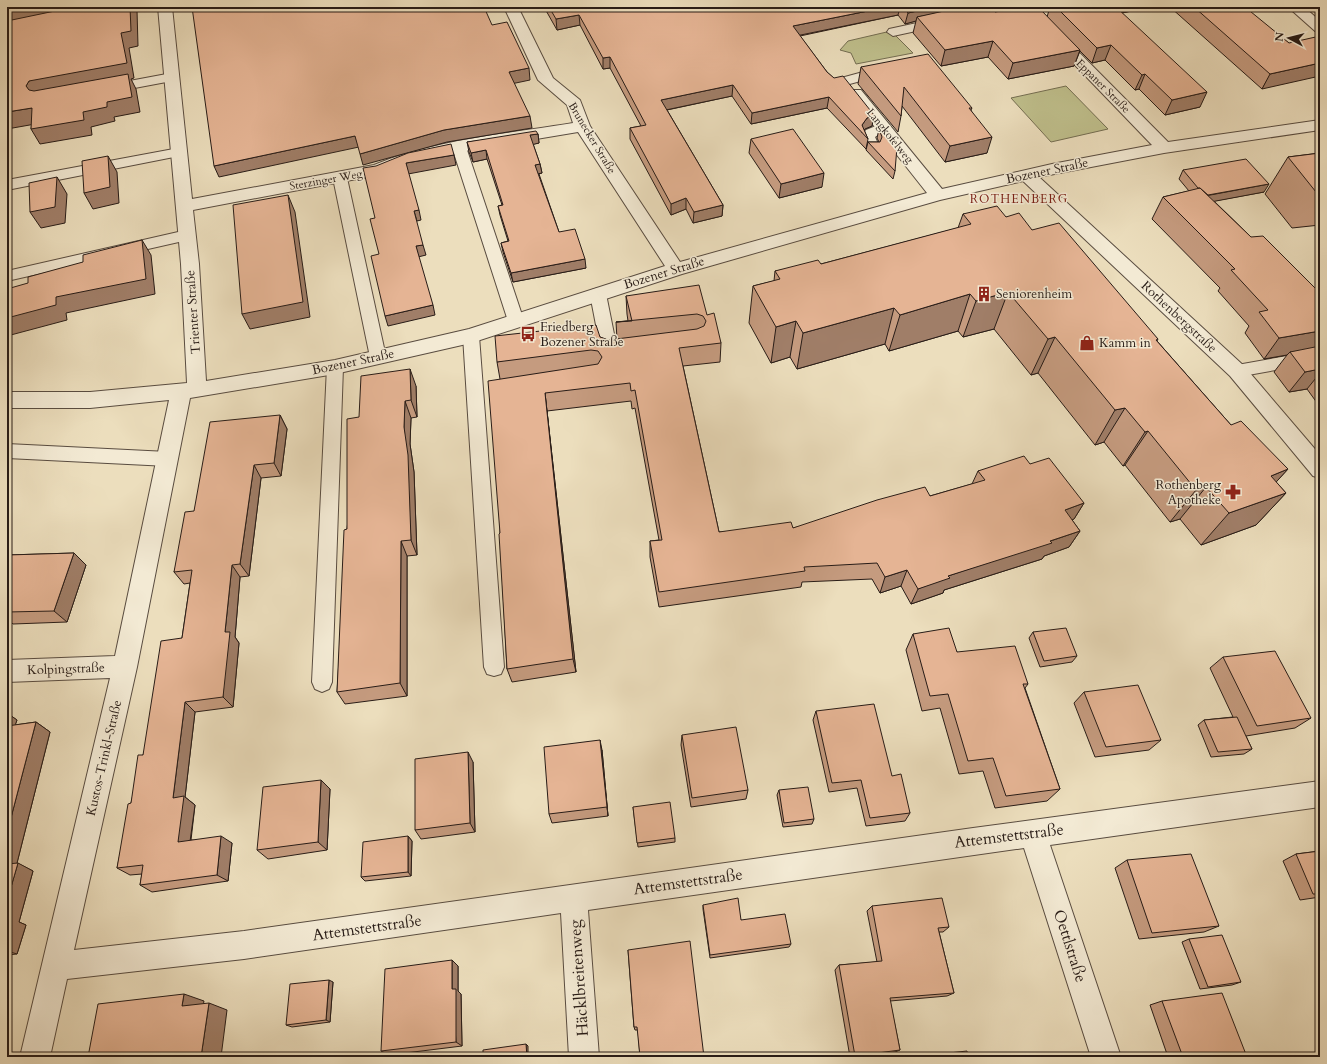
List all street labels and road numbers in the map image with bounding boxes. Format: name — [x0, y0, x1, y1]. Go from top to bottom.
street label: Eppaner Straße — [1073, 56, 1133, 116]
street label: Brunecker Straße — [565, 99, 619, 177]
street label: Langkofelweg — [863, 105, 917, 167]
street label: Bozener Straße — [1004, 153, 1090, 189]
street label: Sterzinger Weg — [288, 166, 364, 194]
street label: Bozener Straße — [621, 252, 707, 294]
street label: Trienter Straße — [181, 269, 205, 355]
street label: Rothenbergstraße — [1137, 277, 1221, 357]
street label: Bozener Straße — [310, 344, 396, 380]
street label: Kolpingstraße — [27, 659, 105, 679]
street label: Kustos-Trinkl-Straße — [82, 698, 126, 818]
street label: Attemstettstraße — [953, 818, 1065, 854]
street label: Attemstettstraße — [632, 863, 744, 901]
street label: Oettlstraße — [1048, 907, 1092, 985]
street label: Attemstettstraße — [311, 909, 423, 947]
street label: Häcklbreitenweg — [564, 919, 594, 1037]

